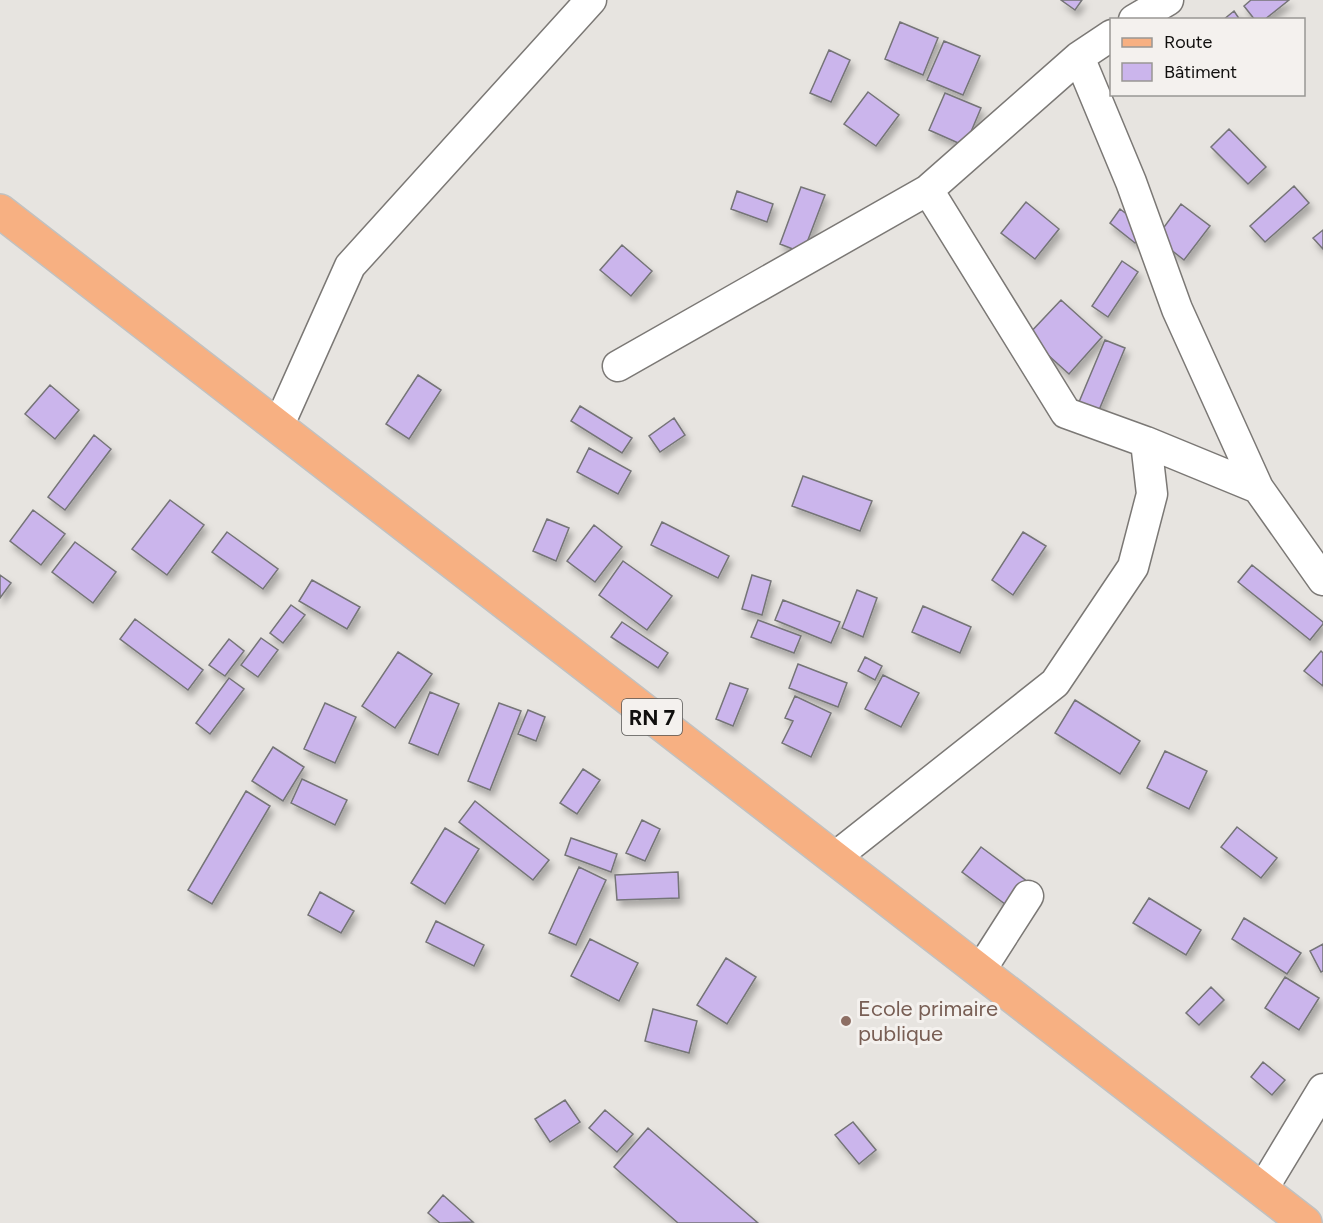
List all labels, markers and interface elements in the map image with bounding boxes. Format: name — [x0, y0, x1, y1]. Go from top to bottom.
legend — [1110, 18, 1305, 96]
text: Route — [1164, 31, 1213, 53]
text: Bâtiment — [1164, 61, 1237, 83]
road number: RN 7 — [622, 699, 682, 735]
place label: Ecole primaire publique — [858, 995, 998, 1047]
marker: Ecole primaire publique — [839, 1014, 853, 1028]

